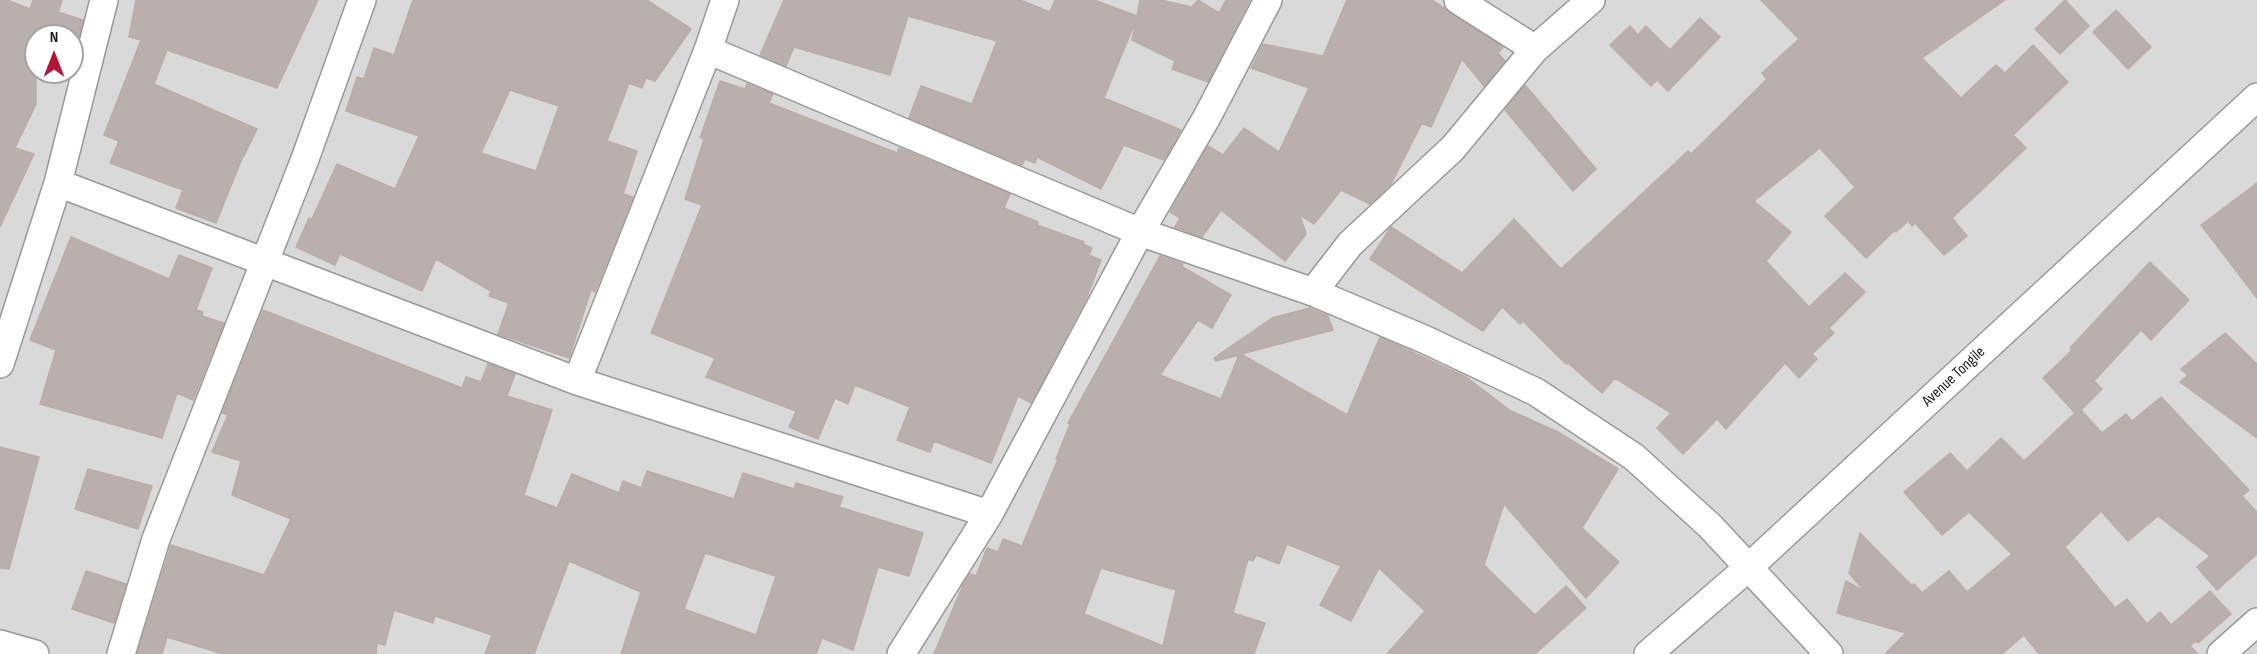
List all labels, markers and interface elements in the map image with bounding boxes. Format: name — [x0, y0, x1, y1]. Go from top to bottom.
north arrow — [24, 24, 84, 84]
text: N — [50, 28, 58, 47]
street label: Avenue Tongile — [1918, 343, 1990, 411]

